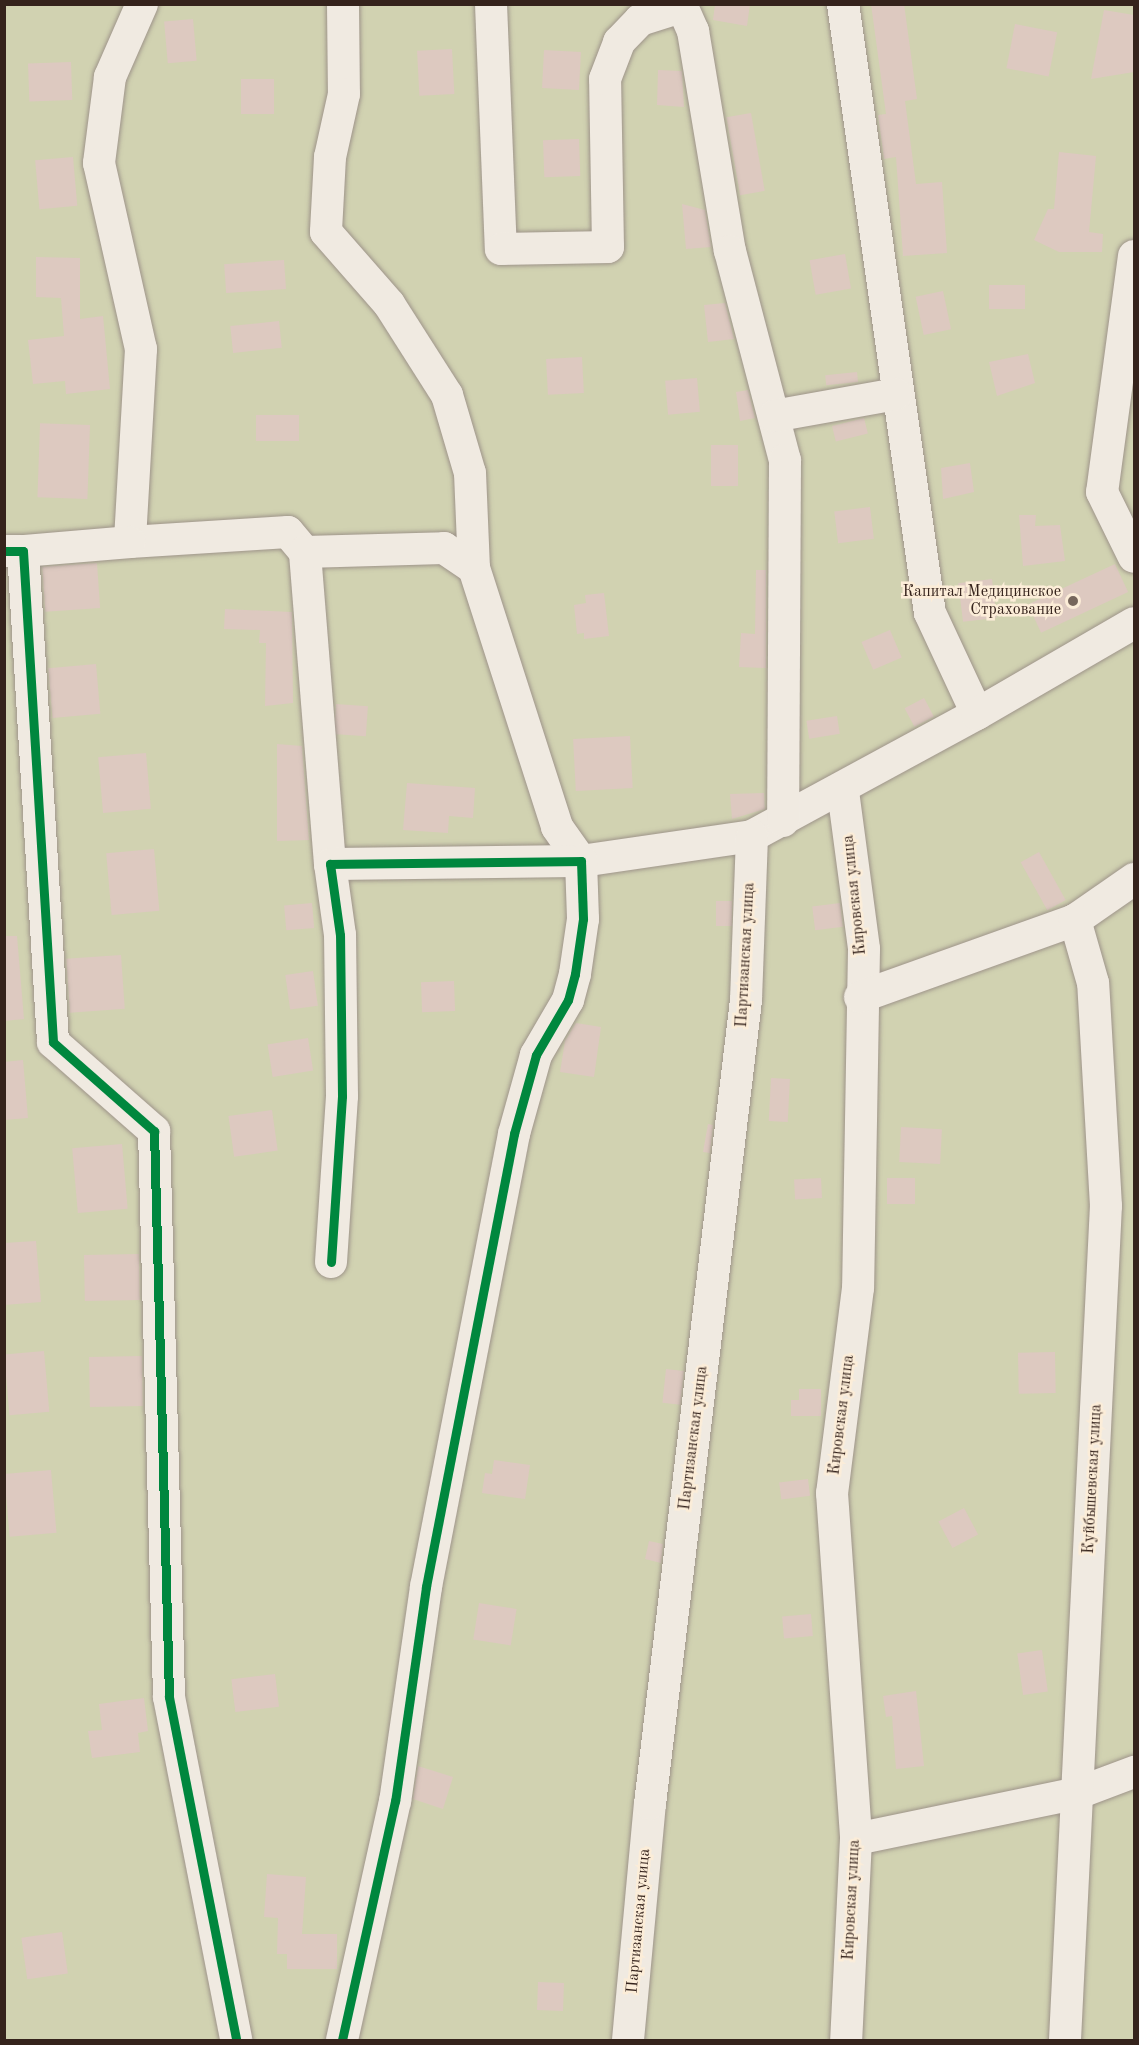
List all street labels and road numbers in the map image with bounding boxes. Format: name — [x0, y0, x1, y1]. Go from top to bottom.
street label: Кировская улица — [839, 834, 871, 956]
street label: Партизанская улица — [733, 882, 759, 1028]
street label: Кировская улица — [825, 1354, 859, 1476]
street label: Партизанская улица — [676, 1365, 712, 1511]
street label: Куйбышевская улица — [1079, 1403, 1107, 1555]
street label: Кировская улица — [839, 1839, 865, 1961]
street label: Партизанская улица — [623, 1848, 655, 1994]

